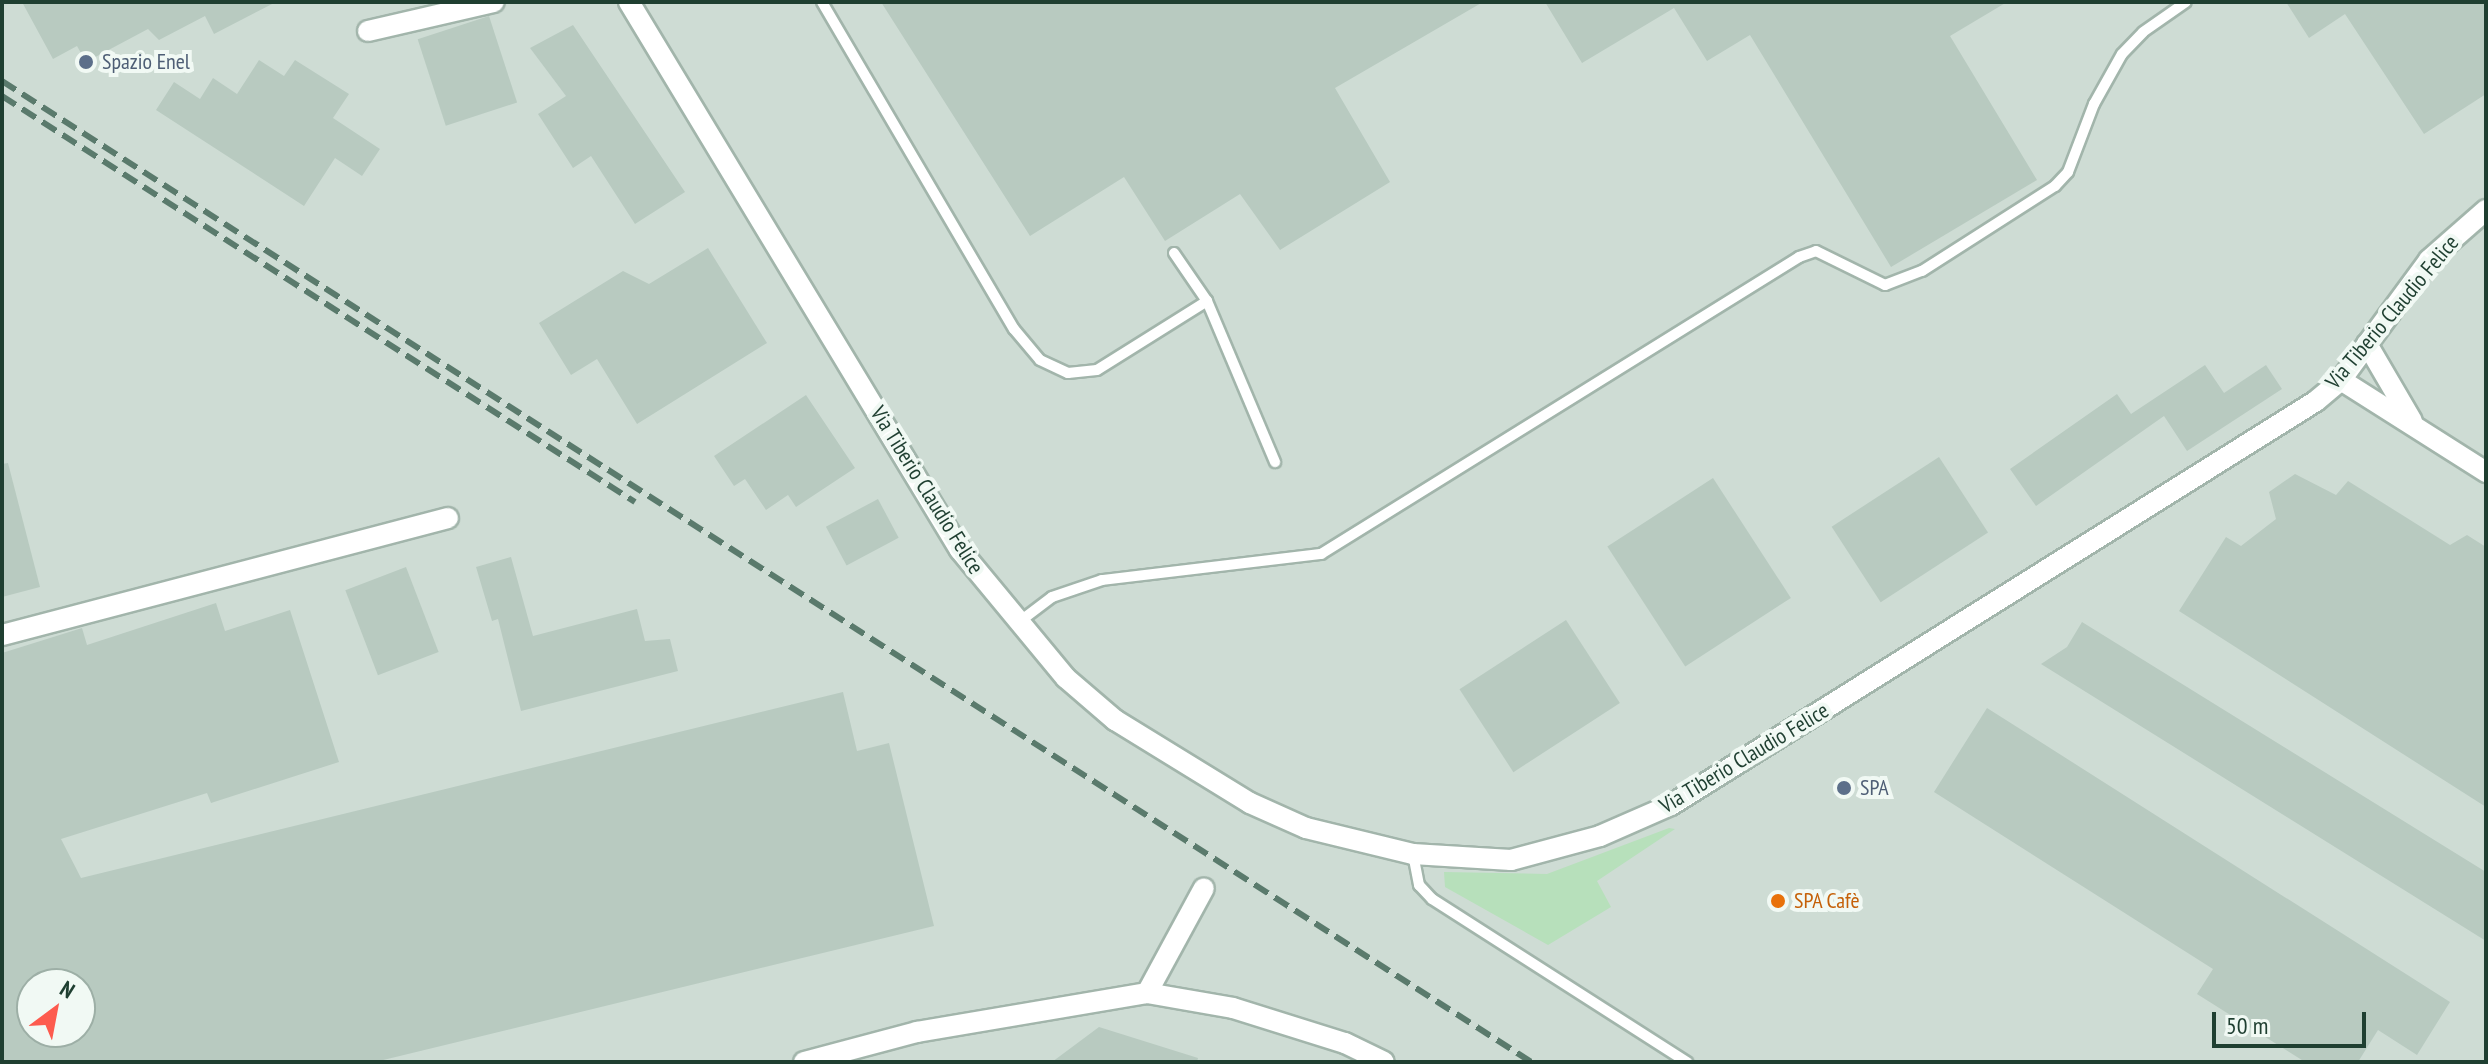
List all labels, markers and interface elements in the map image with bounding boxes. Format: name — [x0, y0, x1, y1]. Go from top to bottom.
place label: Spazio Enel — [102, 49, 190, 75]
marker: Spazio Enel — [77, 53, 95, 71]
street label: Via Tiberio Claudio Felice — [2320, 229, 2464, 395]
street label: Via Tiberio Claudio Felice — [865, 401, 989, 579]
street label: Via Tiberio Claudio Felice — [1654, 697, 1834, 819]
place label: SPA — [1860, 775, 1889, 801]
marker: SPA — [1835, 779, 1853, 797]
place label: SPA Cafè — [1794, 888, 1860, 914]
marker: SPA Cafè — [1769, 892, 1787, 910]
north arrow — [16, 968, 96, 1048]
text: N — [55, 974, 80, 1004]
scale bar — [2216, 996, 2370, 1046]
text: 50 m — [2226, 1010, 2268, 1041]

